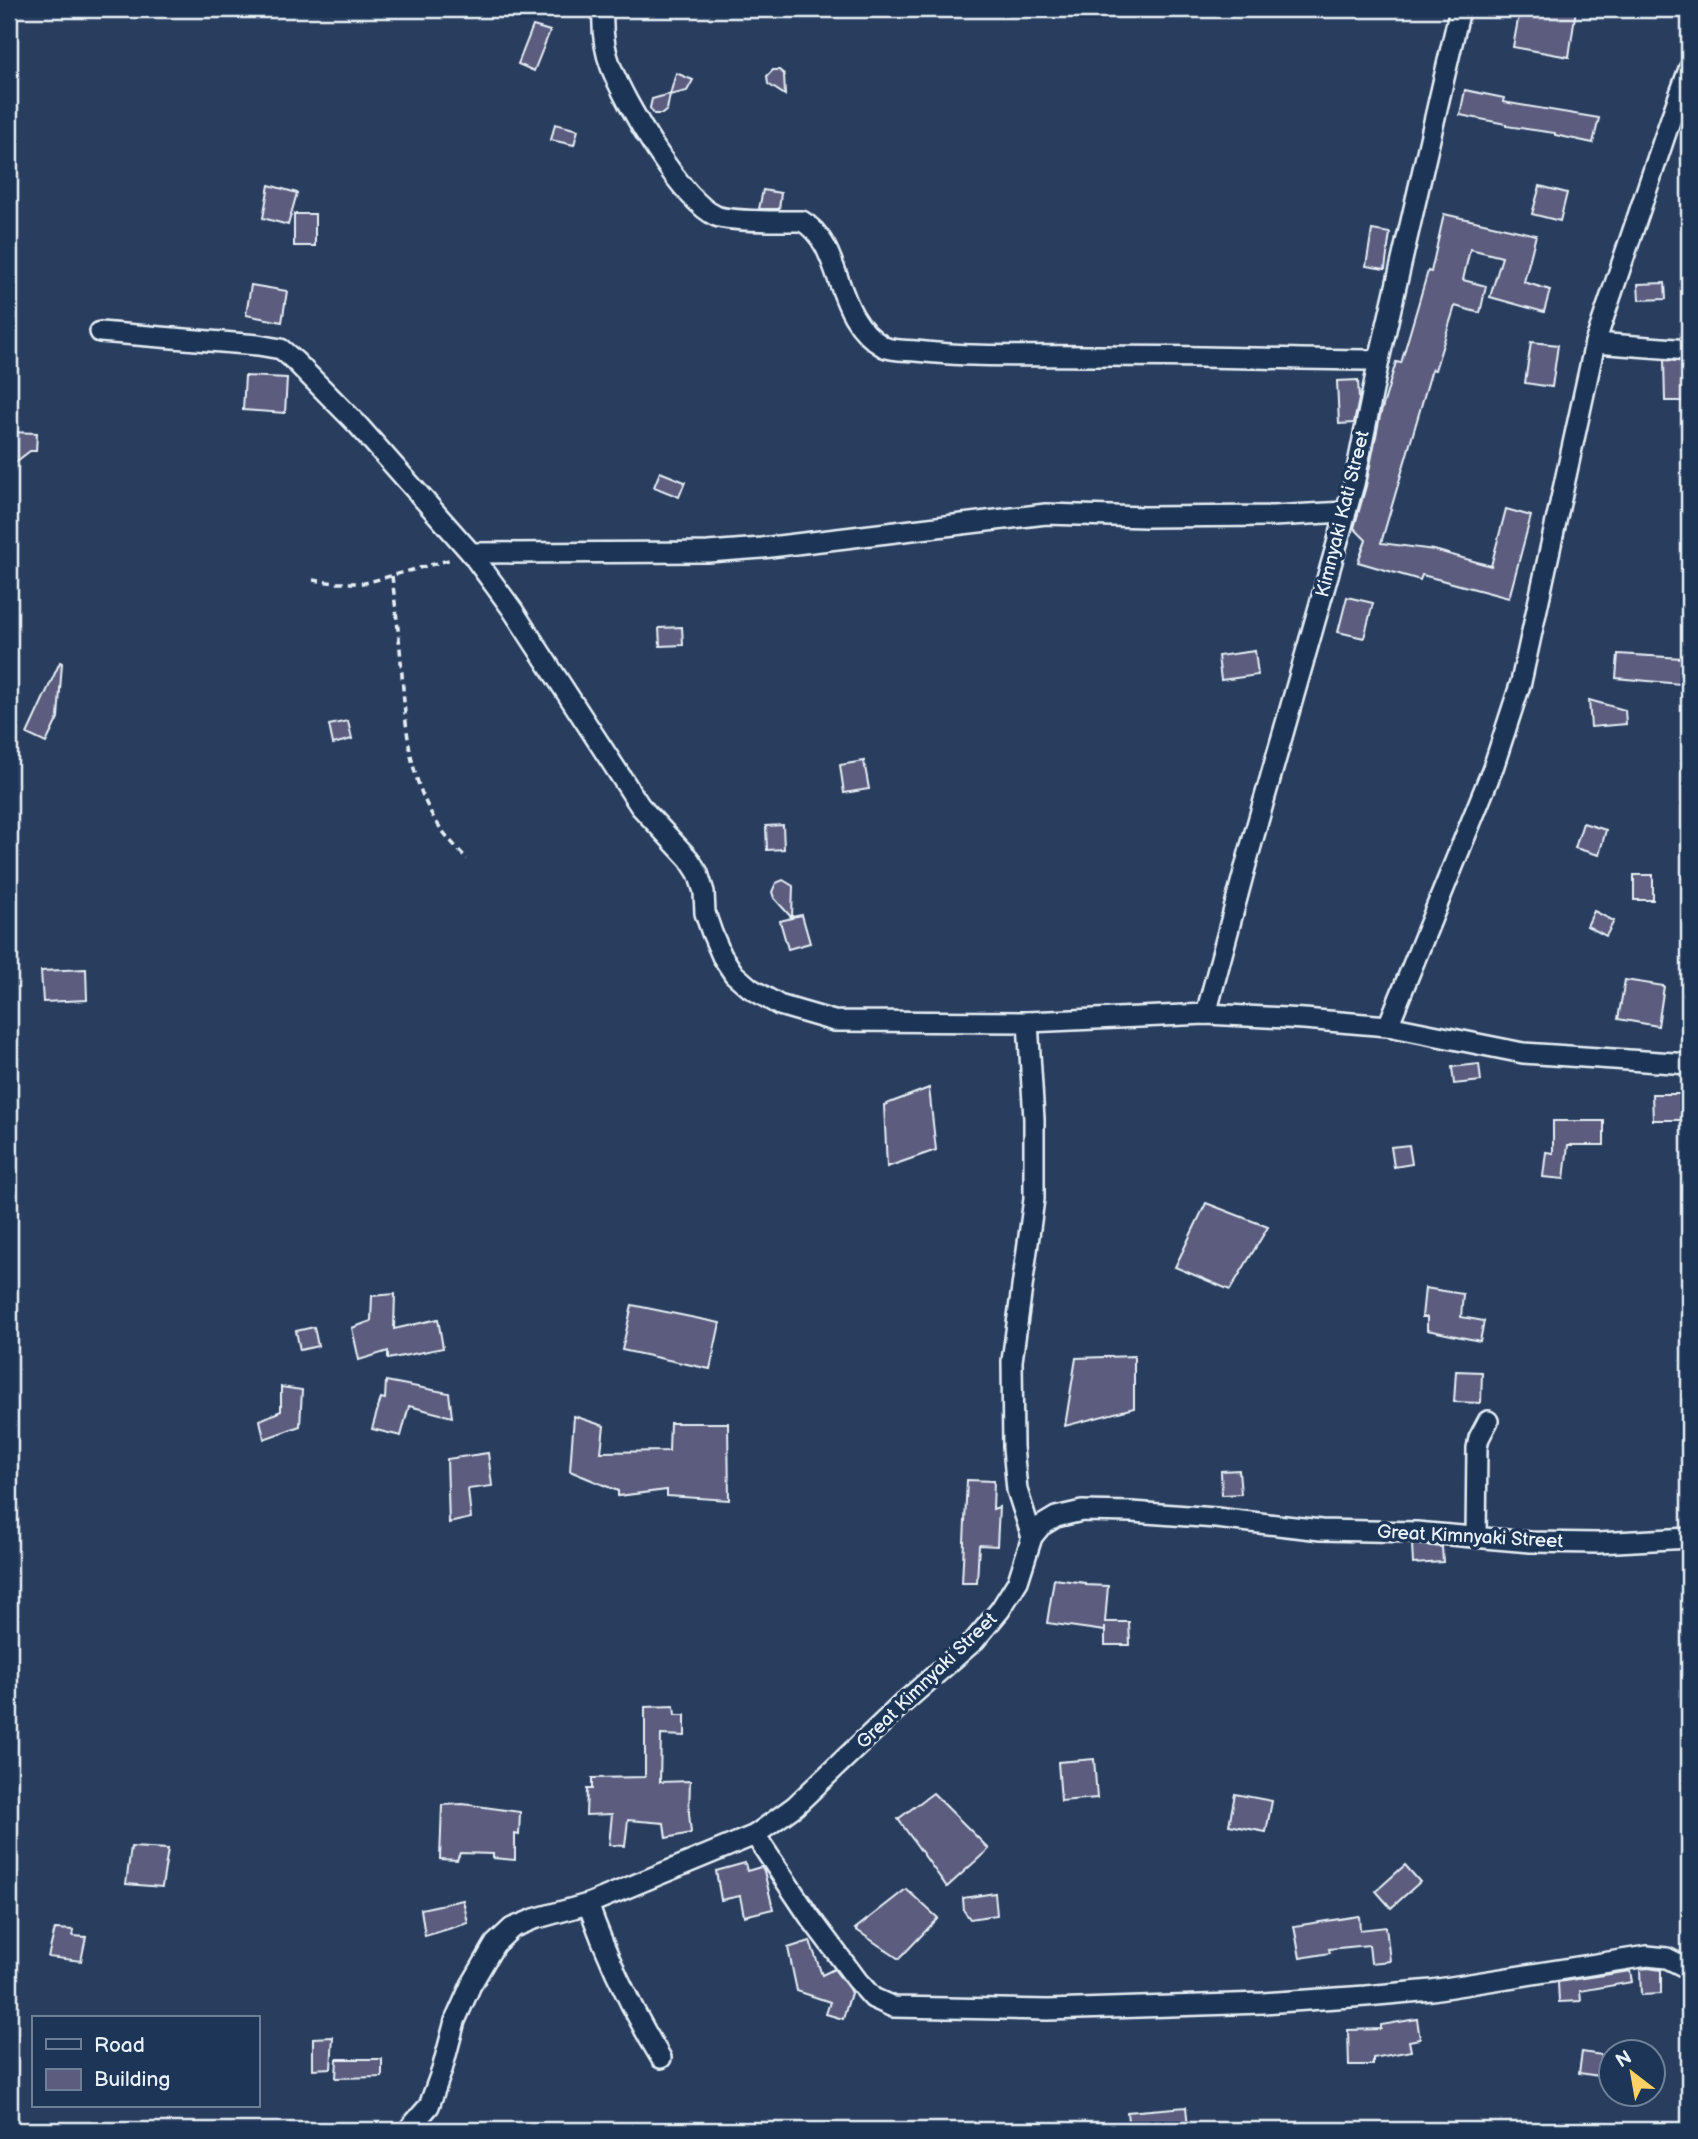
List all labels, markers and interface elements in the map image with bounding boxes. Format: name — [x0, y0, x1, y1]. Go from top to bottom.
street label: Kimnyaki Kati Street — [1311, 428, 1375, 600]
street label: Great Kimnyaki Street — [1376, 1521, 1564, 1553]
street label: Great Kimnyaki Street — [852, 1608, 1002, 1754]
legend — [32, 2016, 259, 2108]
text: Road — [94, 2033, 145, 2058]
north arrow — [1596, 2038, 1666, 2108]
text: N — [1612, 2046, 1636, 2073]
text: Building — [94, 2067, 170, 2092]

